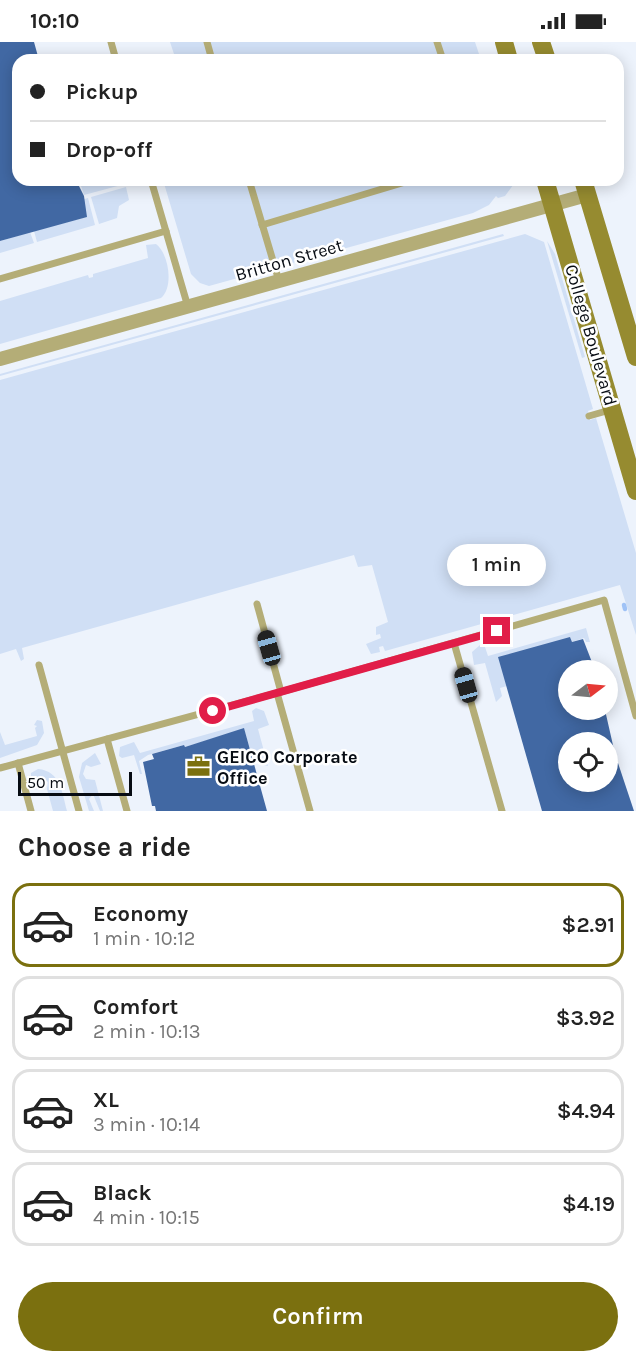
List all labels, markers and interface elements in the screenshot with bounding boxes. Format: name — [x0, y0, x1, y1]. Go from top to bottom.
text: 10:10 — [30, 8, 79, 34]
text: Pickup — [66, 79, 138, 105]
text: Drop-off — [66, 137, 152, 163]
street label: Britton Street — [233, 234, 346, 286]
street label: College Boulevard — [560, 262, 622, 408]
callout: 1 min — [448, 544, 546, 586]
text: 1 min — [472, 553, 521, 576]
route end — [483, 617, 510, 644]
car — [255, 628, 283, 668]
north arrow — [558, 660, 618, 720]
map controls — [558, 660, 618, 792]
car — [452, 665, 480, 705]
route start — [199, 697, 226, 724]
button: locate — [558, 732, 618, 792]
place label: GEICO Corporate Office — [217, 746, 358, 789]
office icon: GEICO Corporate Office — [186, 754, 212, 780]
scale bar — [18, 769, 132, 796]
text: 50 m — [27, 773, 64, 792]
text: Choose a ride — [18, 831, 191, 863]
icon: car — [21, 898, 75, 952]
text: Economy — [93, 901, 188, 927]
text: $2.91 — [562, 912, 615, 938]
text: 1 min · 10:12 — [93, 927, 195, 950]
icon: car — [21, 991, 75, 1045]
text: Comfort — [93, 994, 178, 1020]
text: $3.92 — [556, 1005, 615, 1031]
text: 2 min · 10:13 — [93, 1020, 201, 1043]
icon: car — [21, 1084, 75, 1138]
text: XL — [93, 1087, 119, 1113]
text: $4.94 — [557, 1098, 615, 1124]
text: 3 min · 10:14 — [93, 1113, 200, 1136]
icon: car — [21, 1177, 75, 1231]
text: Black — [93, 1180, 152, 1206]
text: $4.19 — [562, 1191, 615, 1217]
text: 4 min · 10:15 — [93, 1206, 200, 1229]
button: Confirm — [18, 1282, 618, 1351]

